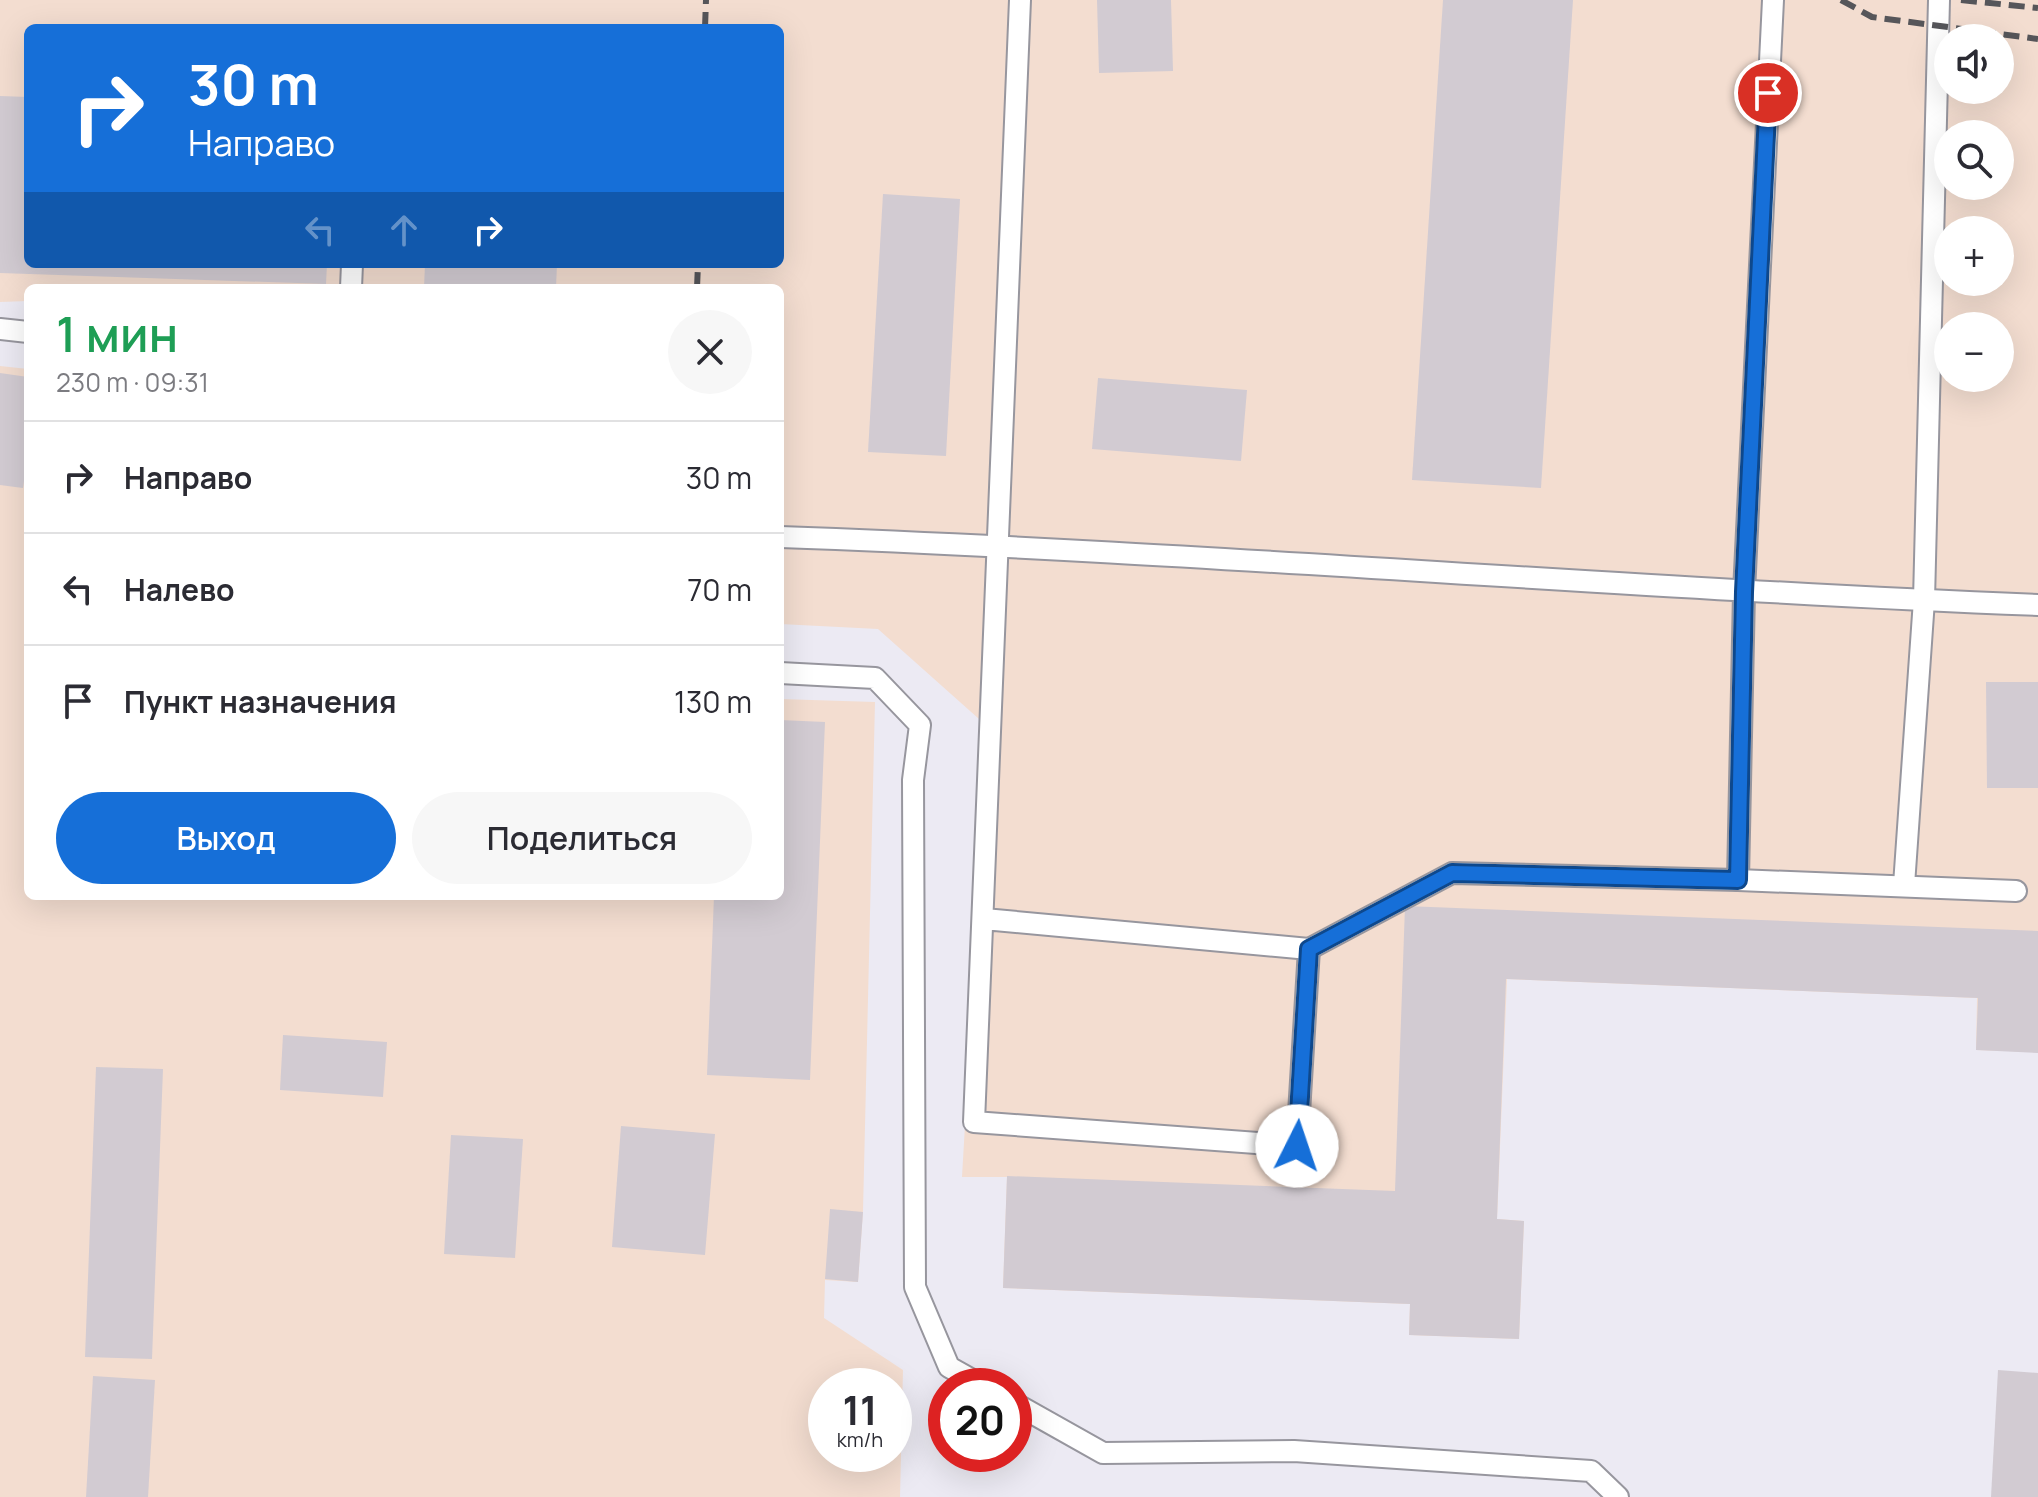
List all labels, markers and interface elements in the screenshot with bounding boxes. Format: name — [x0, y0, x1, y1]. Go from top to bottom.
map controls — [1934, 24, 2014, 392]
button: sound — [1934, 24, 2014, 104]
text: 30 m — [188, 45, 319, 122]
icon: right — [56, 56, 160, 160]
pin — [1734, 59, 1802, 127]
icon: arrive — [1746, 71, 1790, 115]
text: Направо — [188, 118, 335, 167]
button: search — [1934, 120, 2014, 200]
icon: left — [298, 208, 342, 252]
icon: ahead — [382, 208, 426, 252]
icon: right — [466, 208, 510, 252]
button: + — [1934, 216, 2014, 296]
text: 1 мин — [56, 301, 178, 366]
button: close — [668, 310, 752, 394]
button: − — [1934, 312, 2014, 392]
text: 230 m · 09:31 — [56, 364, 209, 400]
icon: right — [56, 455, 100, 499]
text: Направо — [124, 457, 252, 498]
text: 30 m — [686, 457, 752, 498]
icon: left — [56, 567, 100, 611]
text: Налево — [124, 569, 234, 610]
text: 70 m — [687, 569, 752, 610]
icon: arrive — [56, 679, 100, 723]
text: Пункт назначения — [124, 681, 397, 722]
text: 130 m — [674, 681, 752, 722]
button: Выход — [56, 792, 396, 884]
button: Поделиться — [412, 792, 752, 884]
position arrow — [1255, 1104, 1339, 1188]
speed limit sign: 20 — [928, 1368, 1032, 1472]
text: 11 — [842, 1382, 878, 1437]
text: km/h — [837, 1426, 883, 1453]

